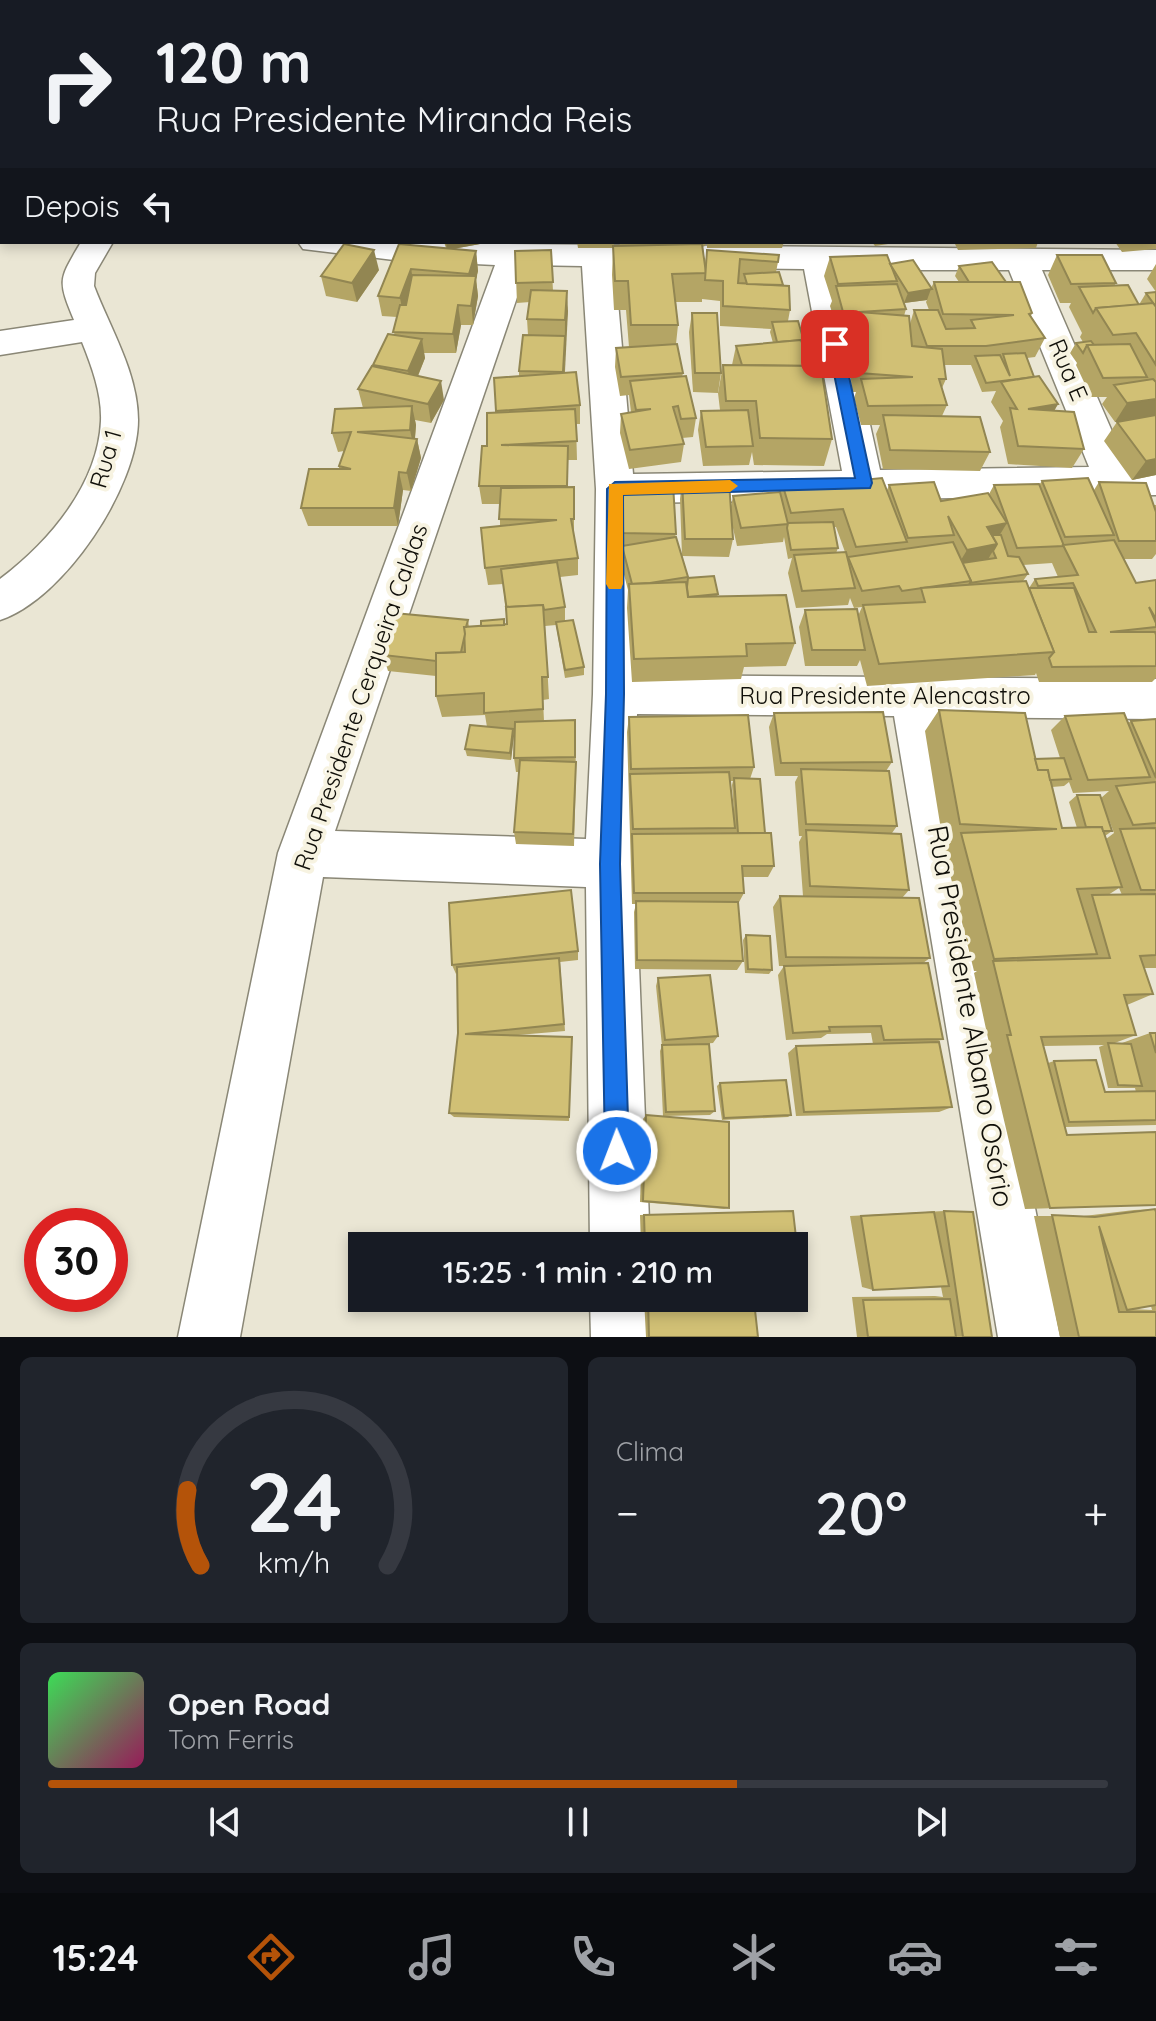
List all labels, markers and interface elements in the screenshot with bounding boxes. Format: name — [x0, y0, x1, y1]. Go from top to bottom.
text: 120 m — [156, 27, 311, 97]
icon: right — [24, 32, 128, 136]
text: Rua Presidente Miranda Reis — [156, 96, 632, 141]
icon: left — [136, 184, 180, 228]
text: Depois — [24, 187, 120, 225]
pin — [801, 310, 869, 378]
icon: arrive — [813, 322, 857, 366]
street label: Rua E — [1043, 334, 1095, 405]
street label: Rua 1 — [82, 426, 128, 491]
street label: Rua Presidente Cerqueira Caldas — [287, 520, 434, 874]
street label: Rua Presidente Alencastro — [739, 680, 1031, 710]
street label: Rua Presidente Albano Osório — [921, 822, 1022, 1210]
position arrow — [575, 1109, 659, 1193]
speed limit sign: 30 — [24, 1208, 128, 1312]
text: 15:25 · 1 min · 210 m — [443, 1253, 713, 1291]
text: Clima — [616, 1435, 684, 1468]
text: 24 — [246, 1449, 342, 1553]
text: 20° — [815, 1475, 907, 1550]
text: − — [616, 1485, 639, 1540]
text: + — [1083, 1485, 1108, 1540]
text: km/h — [258, 1544, 330, 1580]
text: Open Road — [168, 1685, 330, 1723]
text: Tom Ferris — [168, 1723, 294, 1756]
icon: previous — [203, 1800, 247, 1844]
icon: pause — [556, 1800, 600, 1844]
icon: next — [909, 1800, 953, 1844]
icon: directions — [243, 1929, 299, 1985]
icon: music — [404, 1929, 460, 1985]
icon: phone — [565, 1929, 621, 1985]
icon: climate — [726, 1929, 782, 1985]
icon: car — [887, 1929, 943, 1985]
icon: filters — [1048, 1929, 1104, 1985]
text: 15:24 — [52, 1935, 139, 1980]

